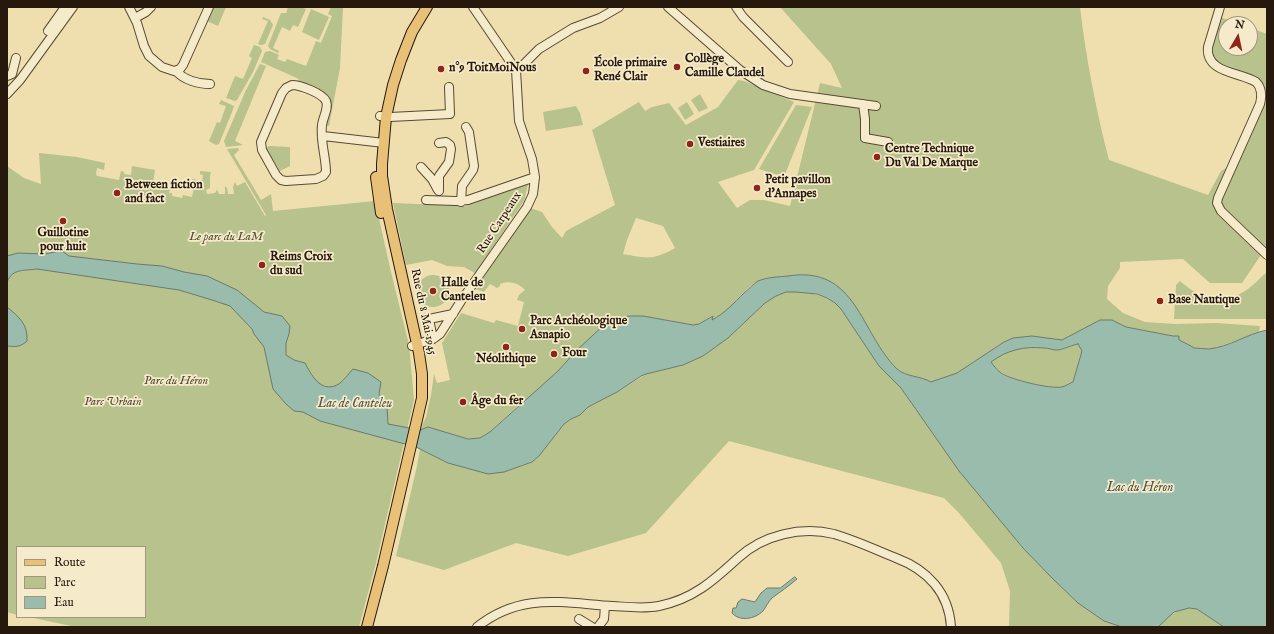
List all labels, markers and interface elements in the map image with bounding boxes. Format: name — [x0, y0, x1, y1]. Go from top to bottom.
north arrow — [1218, 16, 1258, 56]
text: N — [1234, 17, 1246, 33]
place label: Collège Camille Claudel — [685, 53, 764, 81]
place label: École primaire René Clair — [594, 57, 667, 85]
place label: n°9 ToitMoiNous — [449, 62, 536, 76]
marker: Collège Camille Claudel — [672, 62, 682, 72]
marker: n°9 ToitMoiNous — [436, 64, 446, 74]
marker: École primaire René Clair — [581, 66, 591, 76]
place label: Vestiaires — [698, 137, 745, 151]
marker: Vestiaires — [685, 139, 695, 149]
place label: Centre Technique Du Val De Marque — [885, 143, 978, 171]
marker: Centre Technique Du Val De Marque — [872, 152, 882, 162]
place label: Petit pavillon d'Annapes — [765, 174, 831, 202]
place label: Between fiction and fact — [125, 179, 203, 207]
marker: Petit pavillon d'Annapes — [752, 183, 762, 193]
marker: Between fiction and fact — [112, 188, 122, 198]
street label: Rue Carpeaux — [475, 189, 525, 257]
marker: Guillotine pour huit — [58, 216, 68, 226]
place label: Guillotine pour huit — [37, 227, 89, 255]
park label: Le parc du LaM — [189, 231, 263, 245]
place label: Reims Croix du sud — [270, 251, 332, 279]
marker: Reims Croix du sud — [257, 260, 267, 270]
street label: Rue du 8 Mai 1945 — [407, 267, 439, 357]
place label: Halle de Canteleu — [441, 277, 486, 305]
marker: Halle de Canteleu — [428, 286, 438, 296]
place label: Base Nautique — [1168, 294, 1240, 308]
marker: Base Nautique — [1155, 296, 1165, 306]
place label: Parc Archéologique Asnapio — [530, 315, 627, 343]
marker: Parc Archéologique Asnapio — [517, 324, 527, 334]
marker: Néolithique — [501, 342, 511, 352]
place label: Four — [562, 347, 587, 361]
marker: Four — [549, 349, 559, 359]
place label: Néolithique — [476, 353, 536, 367]
park label: Parc du Héron — [144, 375, 208, 389]
place label: Âge du fer — [471, 395, 523, 409]
park label: Parc Urbain — [84, 396, 142, 410]
water label: Lac de Canteleu — [318, 396, 392, 412]
marker: Âge du fer — [458, 397, 468, 407]
water label: Lac du Héron — [1107, 480, 1173, 496]
legend — [16, 546, 146, 618]
text: Route — [54, 555, 85, 570]
text: Parc — [54, 575, 76, 590]
text: Eau — [54, 595, 74, 610]

